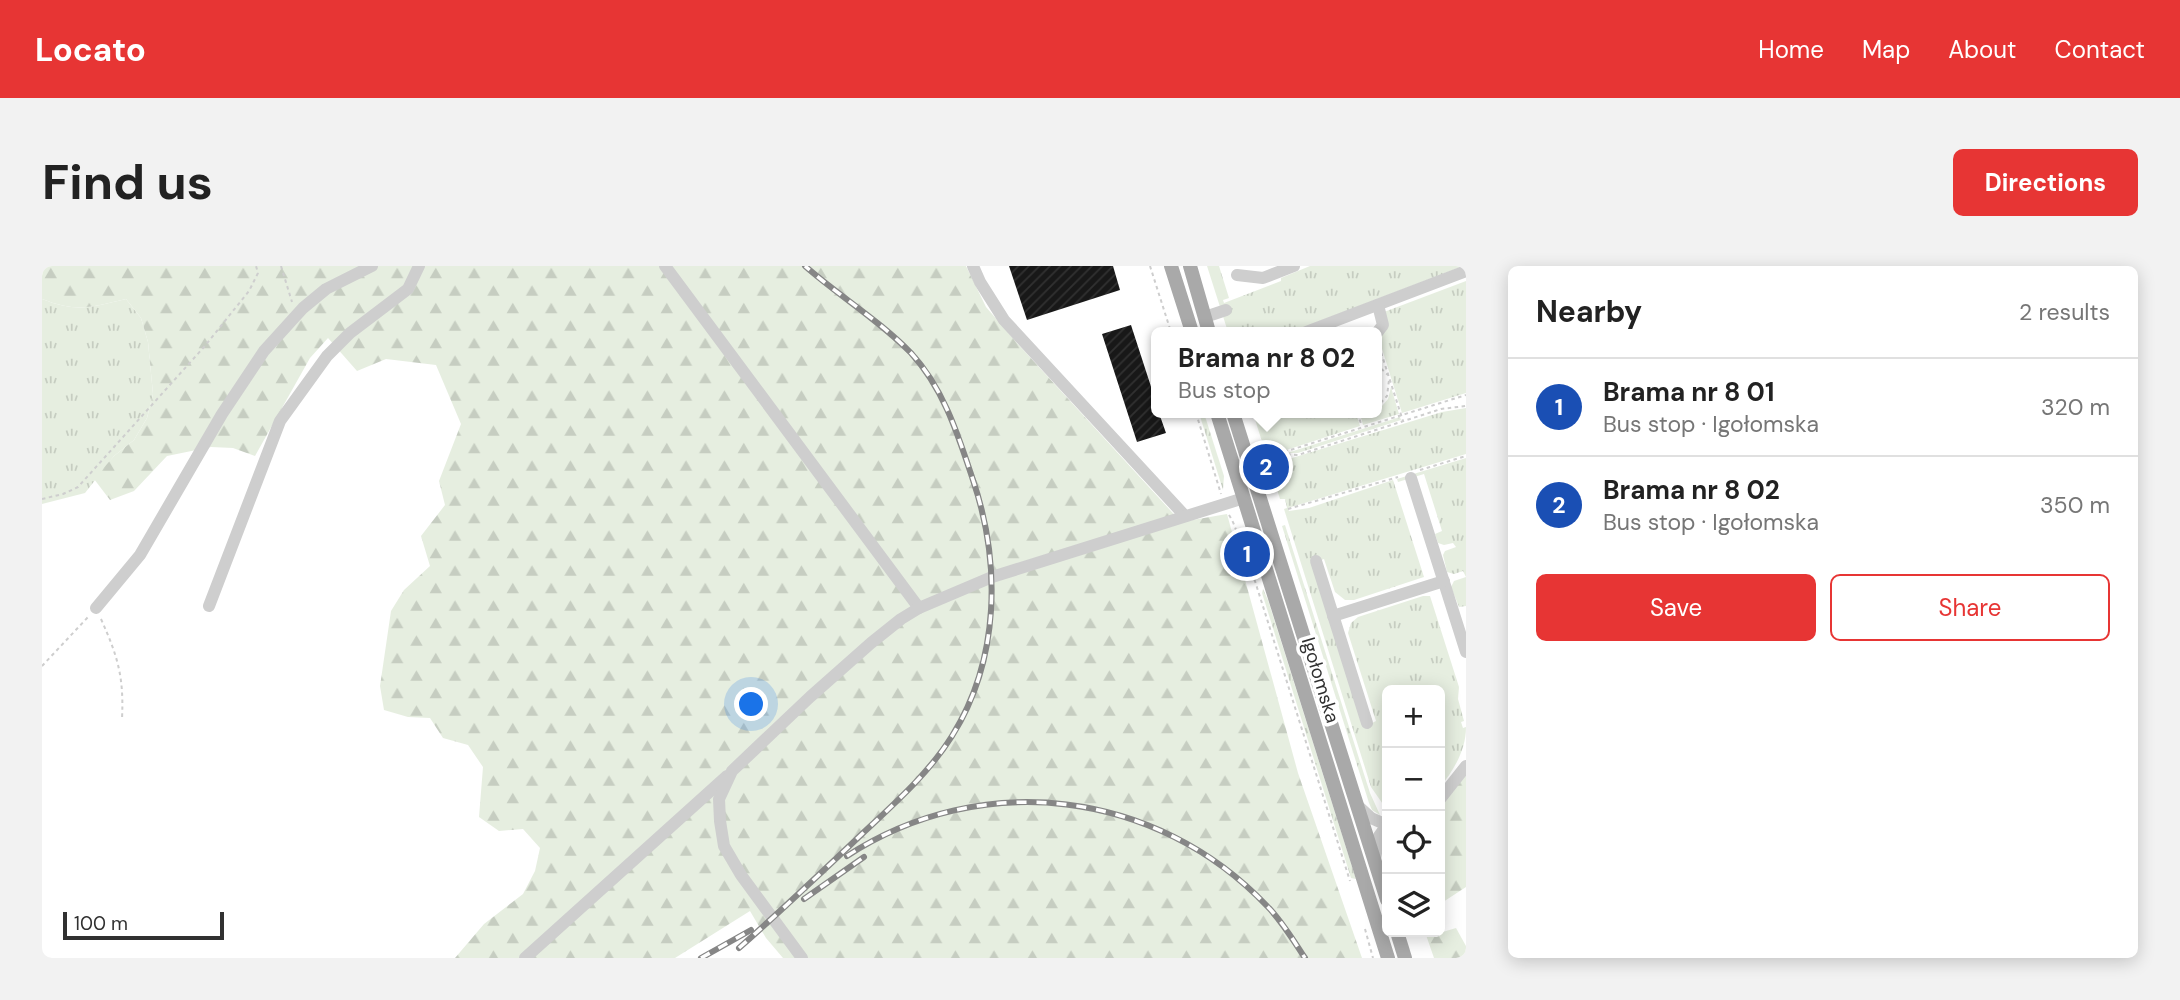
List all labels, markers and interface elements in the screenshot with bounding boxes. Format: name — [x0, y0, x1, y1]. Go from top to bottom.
text: Locato — [35, 28, 146, 71]
text: Home — [1758, 34, 1824, 65]
text: Map — [1862, 34, 1910, 65]
text: About — [1948, 34, 2017, 65]
text: Contact — [2055, 34, 2145, 65]
button: Directions — [1953, 149, 2138, 216]
text: Find us — [42, 150, 213, 214]
text: Nearby — [1536, 292, 1642, 331]
text: 2 results — [2019, 297, 2110, 327]
popup — [1151, 327, 1382, 418]
text: Brama nr 8 02 — [1178, 341, 1355, 375]
text: Bus stop — [1178, 375, 1271, 405]
text: Brama nr 8 01 — [1603, 375, 1774, 409]
text: 1 — [1555, 392, 1563, 422]
text: 320 m — [2041, 392, 2110, 422]
text: Bus stop · Igołomska — [1603, 409, 1819, 439]
pin: 2 — [1243, 441, 1289, 493]
text: Brama nr 8 02 — [1603, 473, 1780, 507]
text: 2 — [1552, 490, 1566, 520]
text: 350 m — [2040, 490, 2110, 520]
text: Bus stop · Igołomska — [1603, 507, 1819, 537]
pin: 1 — [1224, 528, 1270, 580]
button: Save — [1536, 574, 1816, 641]
button: Share — [1830, 574, 2110, 641]
street label: Igołomska — [1296, 634, 1345, 726]
map controls — [1382, 685, 1445, 937]
button: + — [1382, 685, 1445, 748]
your location — [734, 687, 768, 721]
button: − — [1382, 748, 1445, 811]
button: locate — [1382, 811, 1445, 874]
button: layers — [1382, 874, 1445, 937]
scale bar — [63, 909, 224, 941]
text: 100 m — [74, 911, 128, 936]

